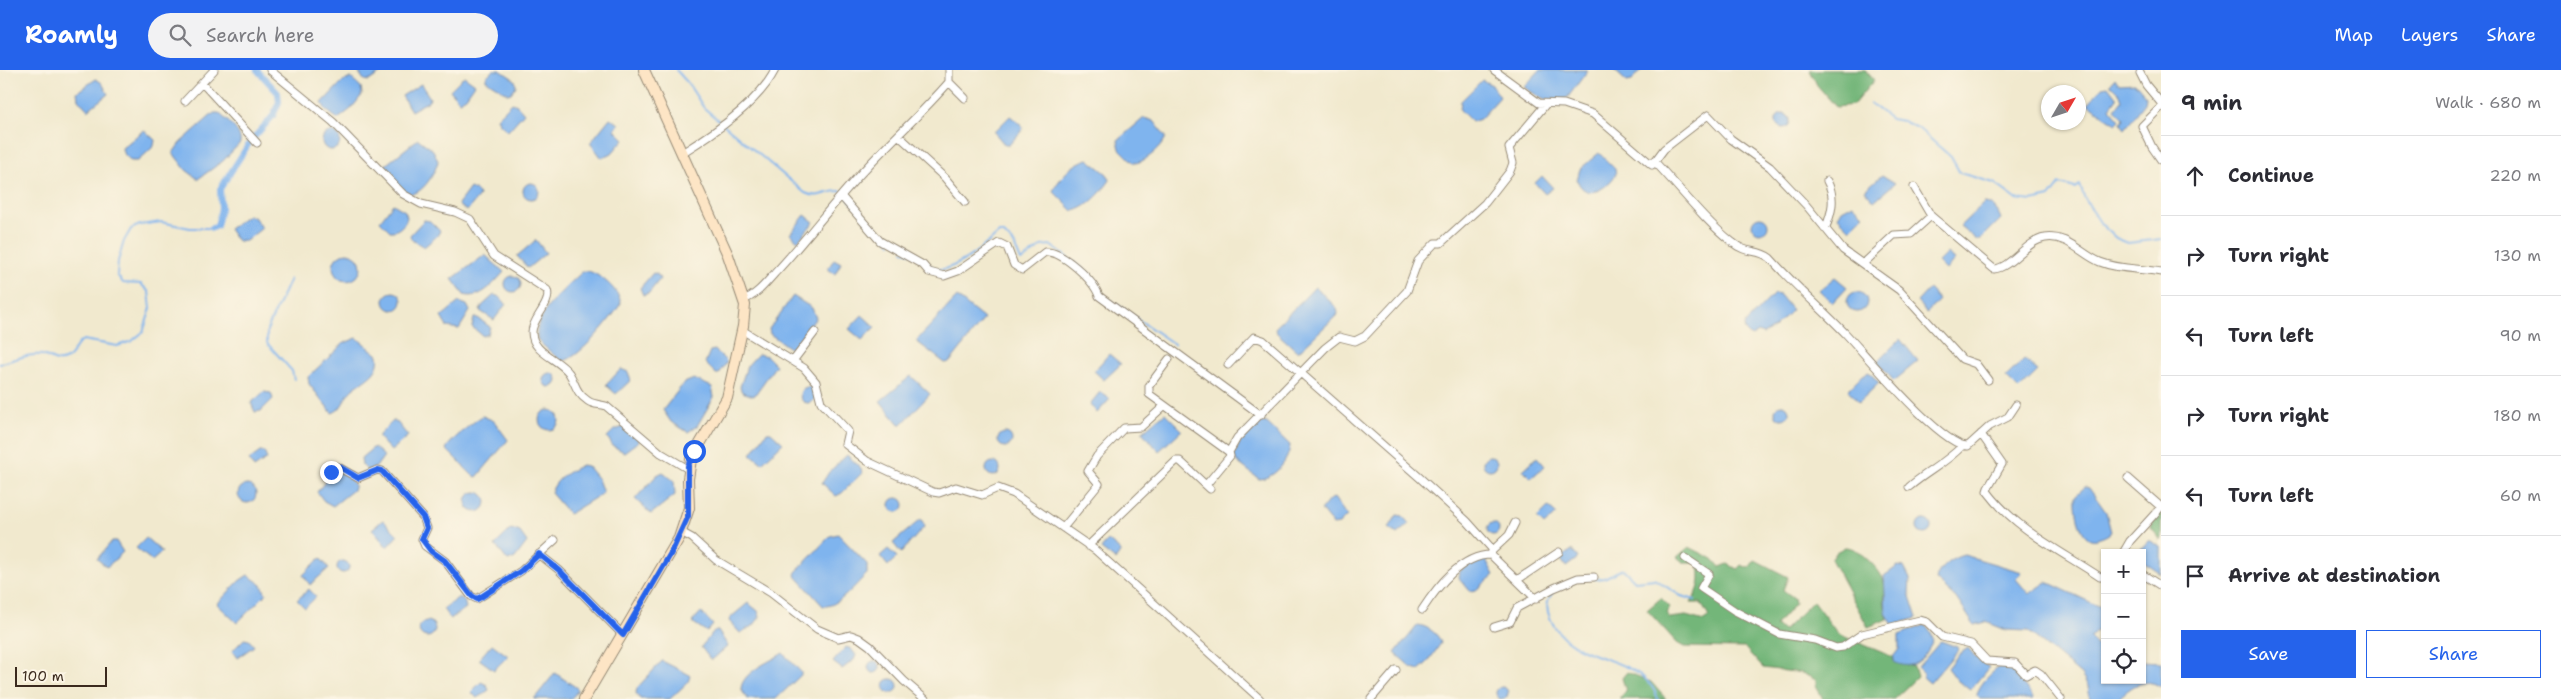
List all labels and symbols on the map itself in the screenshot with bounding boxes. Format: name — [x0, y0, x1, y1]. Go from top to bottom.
north arrow — [2041, 85, 2086, 130]
route start — [683, 440, 706, 463]
route end — [320, 461, 343, 484]
scale bar — [15, 664, 108, 687]

